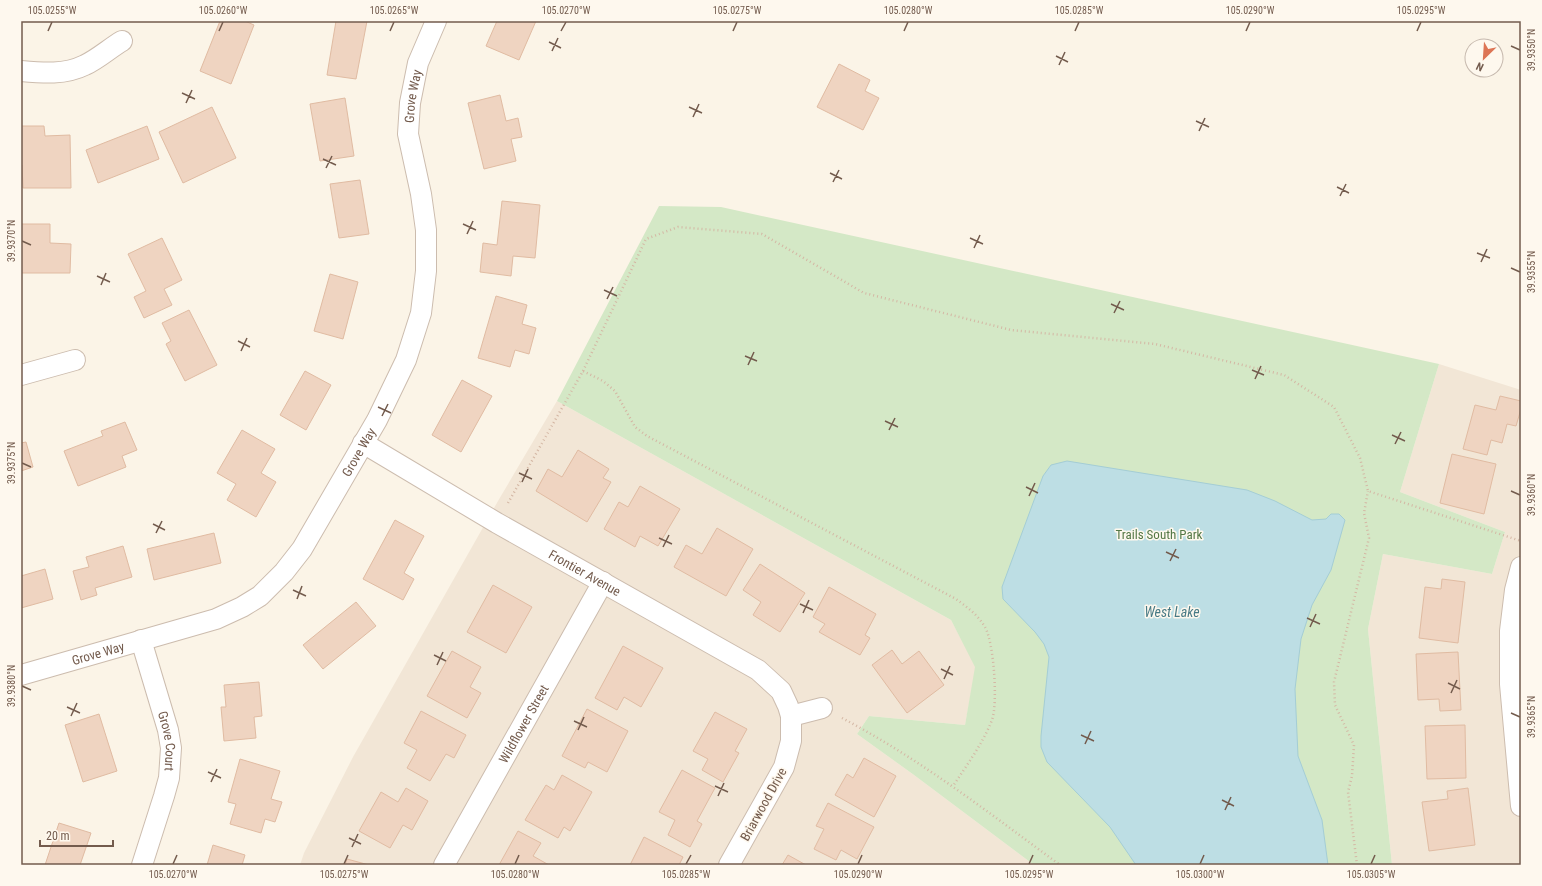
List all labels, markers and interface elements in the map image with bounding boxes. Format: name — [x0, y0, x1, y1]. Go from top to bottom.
text: 105.0255°W — [28, 5, 77, 16]
text: 105.0260°W — [199, 5, 248, 16]
text: 105.0265°W — [370, 5, 419, 16]
text: 105.0270°W — [542, 5, 591, 16]
text: 105.0275°W — [713, 5, 762, 16]
text: 105.0280°W — [884, 5, 933, 16]
text: 105.0285°W — [1055, 5, 1104, 16]
text: 105.0290°W — [1226, 5, 1275, 16]
text: 105.0295°W — [1397, 5, 1446, 16]
text: 39.9350°N — [1526, 29, 1537, 71]
north arrow — [1464, 38, 1504, 78]
text: N — [1474, 59, 1486, 74]
street label: Grove Way — [402, 68, 425, 123]
text: 39.9370°N — [6, 220, 17, 262]
text: 39.9355°N — [1526, 251, 1537, 293]
street label: Grove Way — [339, 425, 379, 479]
text: 39.9375°N — [6, 442, 17, 484]
text: 39.9360°N — [1526, 474, 1537, 516]
park label: Trails South Park — [1116, 527, 1203, 542]
street label: Frontier Avenue — [546, 547, 623, 599]
water label: West Lake — [1144, 604, 1200, 620]
street label: Grove Way — [70, 639, 127, 668]
text: 39.9380°N — [6, 665, 17, 707]
street label: Wildflower Street — [496, 682, 552, 766]
text: 39.9365°N — [1526, 696, 1537, 738]
street label: Grove Court — [155, 709, 178, 772]
street label: Briarwood Drive — [737, 765, 790, 843]
scale bar — [40, 822, 113, 848]
text: 20 m — [46, 829, 70, 843]
text: 105.0270°W — [149, 869, 198, 880]
text: 105.0275°W — [320, 869, 369, 880]
text: 105.0280°W — [491, 869, 540, 880]
text: 105.0285°W — [662, 869, 711, 880]
text: 105.0290°W — [834, 869, 883, 880]
text: 105.0295°W — [1005, 869, 1054, 880]
text: 105.0300°W — [1176, 869, 1225, 880]
text: 105.0305°W — [1347, 869, 1396, 880]

